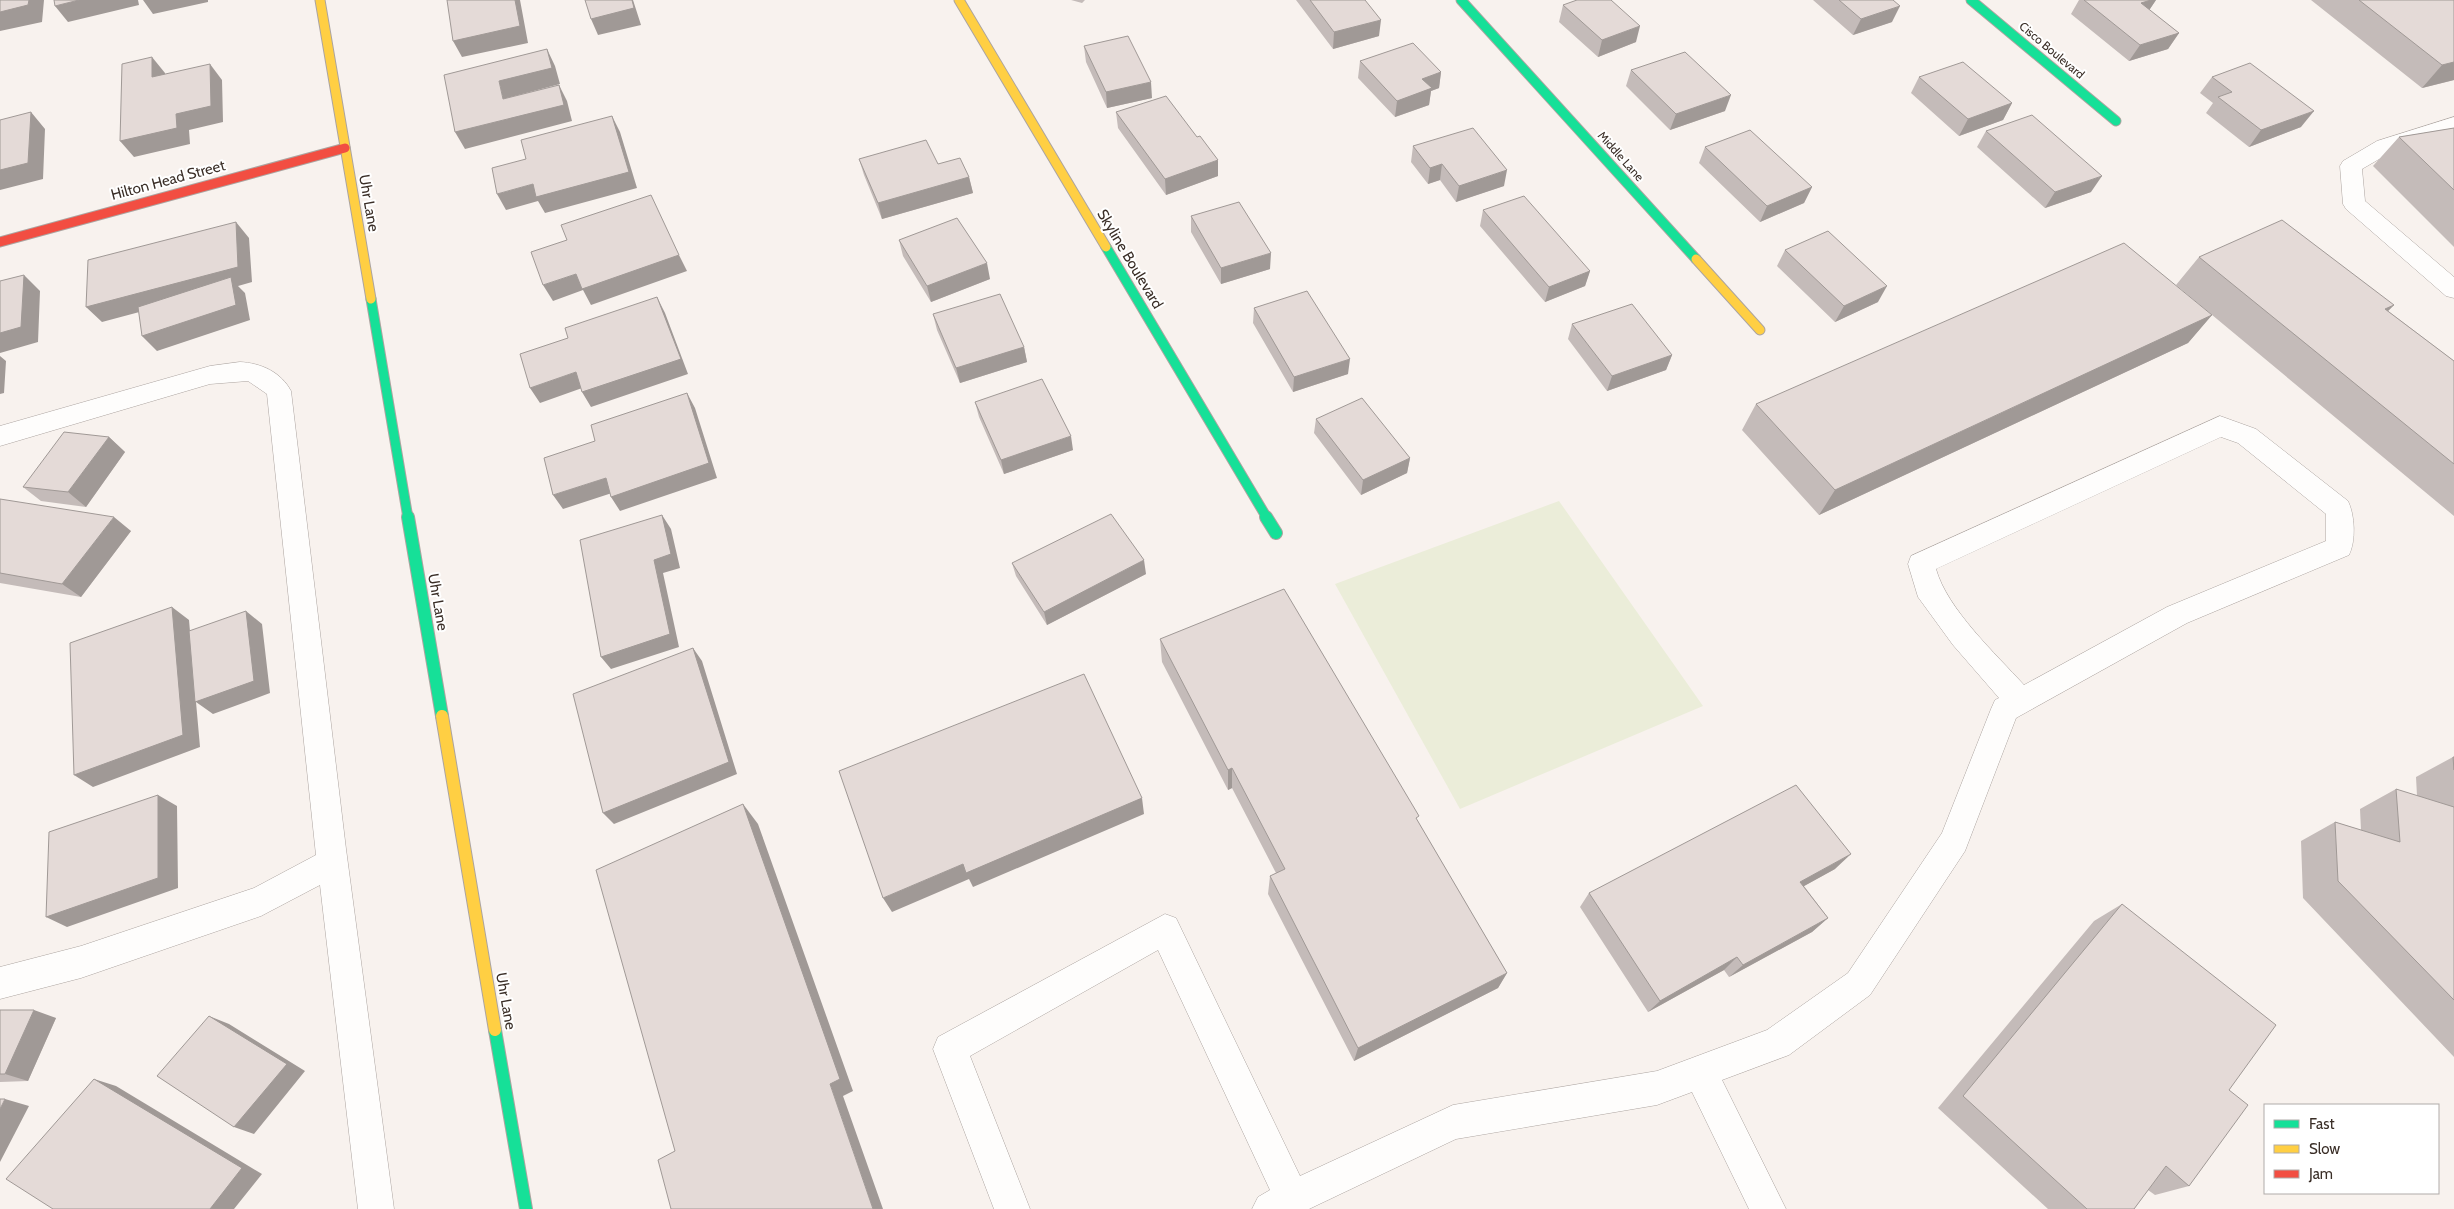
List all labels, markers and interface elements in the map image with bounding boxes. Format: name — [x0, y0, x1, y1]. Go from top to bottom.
street label: Cisco Boulevard — [2016, 18, 2088, 82]
street label: Middle Lane — [1595, 128, 1647, 184]
street label: Hilton Head Street — [109, 156, 227, 204]
street label: Uhr Lane — [355, 173, 383, 233]
street label: Skyline Boulevard — [1093, 206, 1167, 312]
street label: Uhr Lane — [424, 572, 452, 632]
street label: Uhr Lane — [492, 971, 520, 1031]
legend — [2264, 1104, 2439, 1194]
text: Fast — [2309, 1115, 2334, 1133]
text: Slow — [2309, 1140, 2340, 1158]
text: Jam — [2308, 1165, 2333, 1183]

